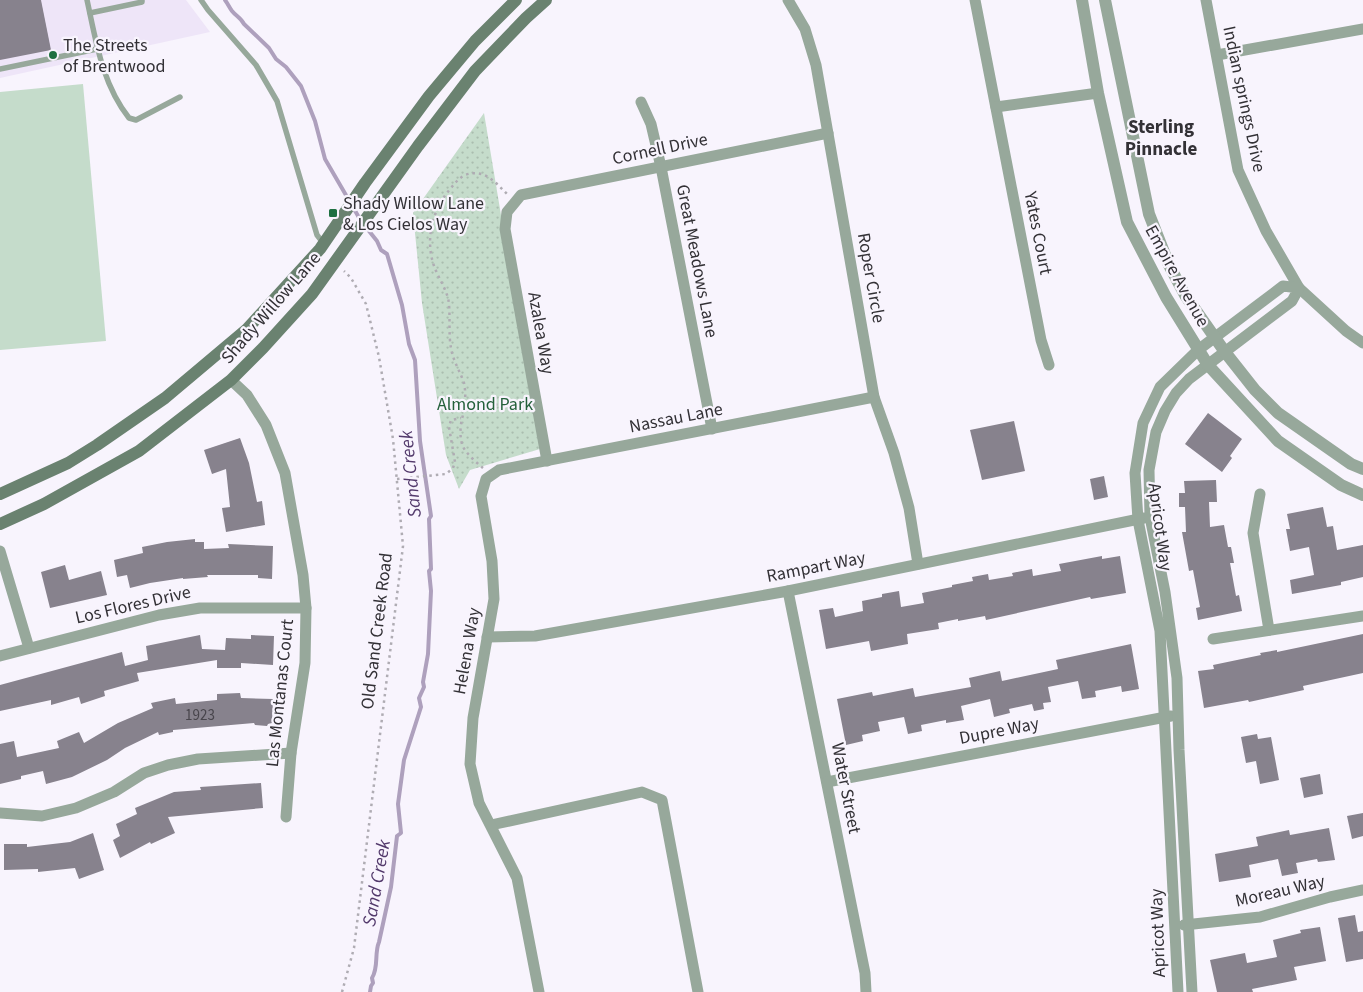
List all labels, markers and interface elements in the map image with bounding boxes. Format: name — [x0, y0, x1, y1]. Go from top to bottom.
street label: Indian springs Drive — [1216, 24, 1272, 174]
place label: The Streets of Brentwood — [63, 33, 165, 79]
marker: The Streets of Brentwood — [47, 49, 59, 61]
district label: Sterling Pinnacle — [1125, 114, 1197, 163]
street label: Cornell Drive — [610, 127, 710, 171]
street label: Great Meadows Lane — [670, 182, 724, 340]
street label: Yates Court — [1018, 188, 1058, 277]
place label: Shady Willow Lane & Los Cielos Way — [343, 191, 484, 237]
marker: Shady Willow Lane & Los Cielos Way — [327, 207, 339, 219]
street label: Empire Avenue — [1139, 221, 1215, 331]
street label: Roper Circle — [851, 231, 891, 325]
street label: Shady Willow Lane — [215, 247, 327, 369]
street label: Azalea Way — [521, 290, 561, 377]
park label: Almond Park — [437, 392, 533, 417]
street label: Nassau Lane — [627, 397, 725, 439]
water label: Sand Creek — [393, 428, 429, 519]
street label: Apricot Way — [1141, 481, 1179, 573]
street label: Rampart Way — [764, 545, 868, 589]
street label: Old Sand Creek Road — [355, 551, 399, 711]
street label: Los Flores Drive — [73, 580, 193, 630]
street label: Helena Way — [447, 605, 487, 697]
street label: Las Montanas Court — [260, 618, 300, 768]
house number: 1923 — [185, 705, 215, 726]
street label: Dupre Way — [957, 711, 1042, 751]
street label: Water Street — [825, 740, 867, 836]
water label: Sand Creek — [356, 836, 398, 929]
street label: Moreau Way — [1233, 868, 1328, 913]
street label: Apricot Way — [1144, 888, 1172, 978]

